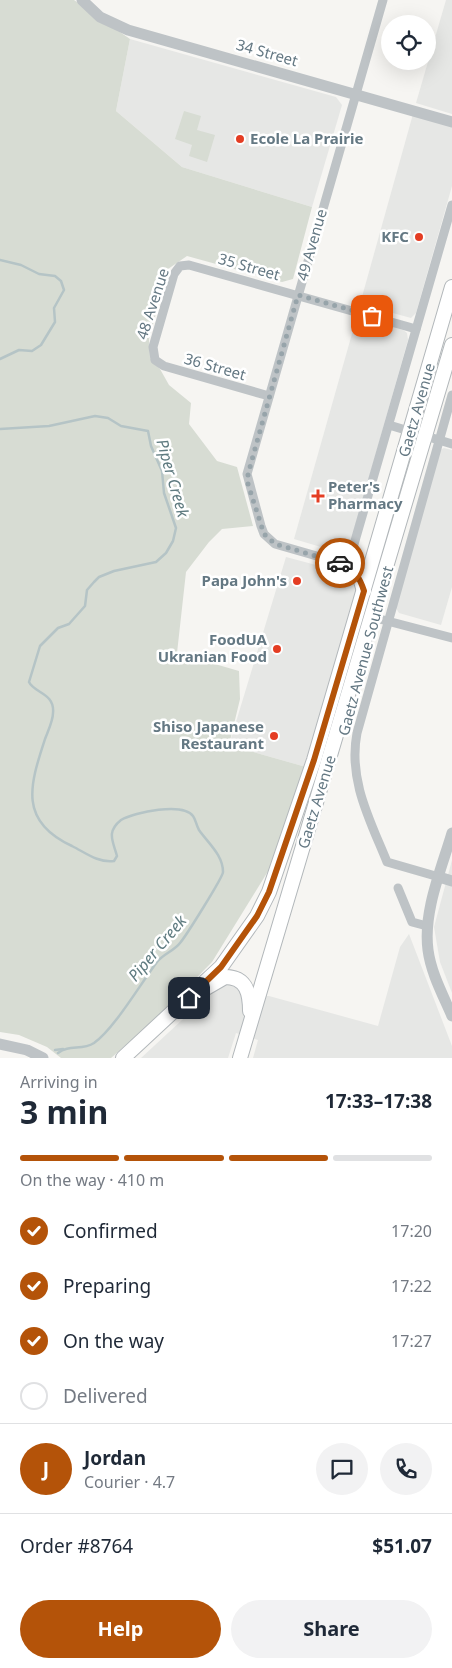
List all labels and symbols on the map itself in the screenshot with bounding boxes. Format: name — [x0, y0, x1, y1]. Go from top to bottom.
street label: 34 Street — [234, 34, 301, 70]
place label: Ecole La Prairie — [250, 128, 363, 148]
marker: Ecole La Prairie — [234, 133, 246, 145]
street label: 49 Avenue — [291, 207, 331, 283]
place label: KFC — [381, 226, 409, 246]
marker: KFC — [413, 231, 425, 243]
street label: 35 Street — [216, 248, 283, 284]
street label: 48 Avenue — [131, 266, 173, 342]
pin — [351, 295, 393, 337]
street label: 36 Street — [182, 348, 249, 384]
street label: Gaetz Avenue — [393, 360, 439, 459]
water label: Piper Creek — [151, 436, 195, 521]
place label: Peter's Pharmacy — [328, 476, 403, 513]
marker: Peter's Pharmacy — [312, 490, 324, 502]
courier — [315, 538, 365, 588]
street label: Gaetz Avenue Southwest — [333, 563, 397, 738]
place label: Papa John's — [202, 570, 287, 590]
marker: Papa John's — [291, 575, 303, 587]
place label: FoodUA Ukranian Food — [158, 629, 268, 666]
marker: FoodUA Ukranian Food — [271, 643, 283, 655]
place label: Shiso Japanese Restaurant — [153, 716, 264, 753]
marker: Shiso Japanese Restaurant — [268, 730, 280, 742]
street label: Gaetz Avenue — [292, 752, 340, 851]
water label: Piper Creek — [123, 909, 192, 986]
pin — [168, 977, 210, 1019]

